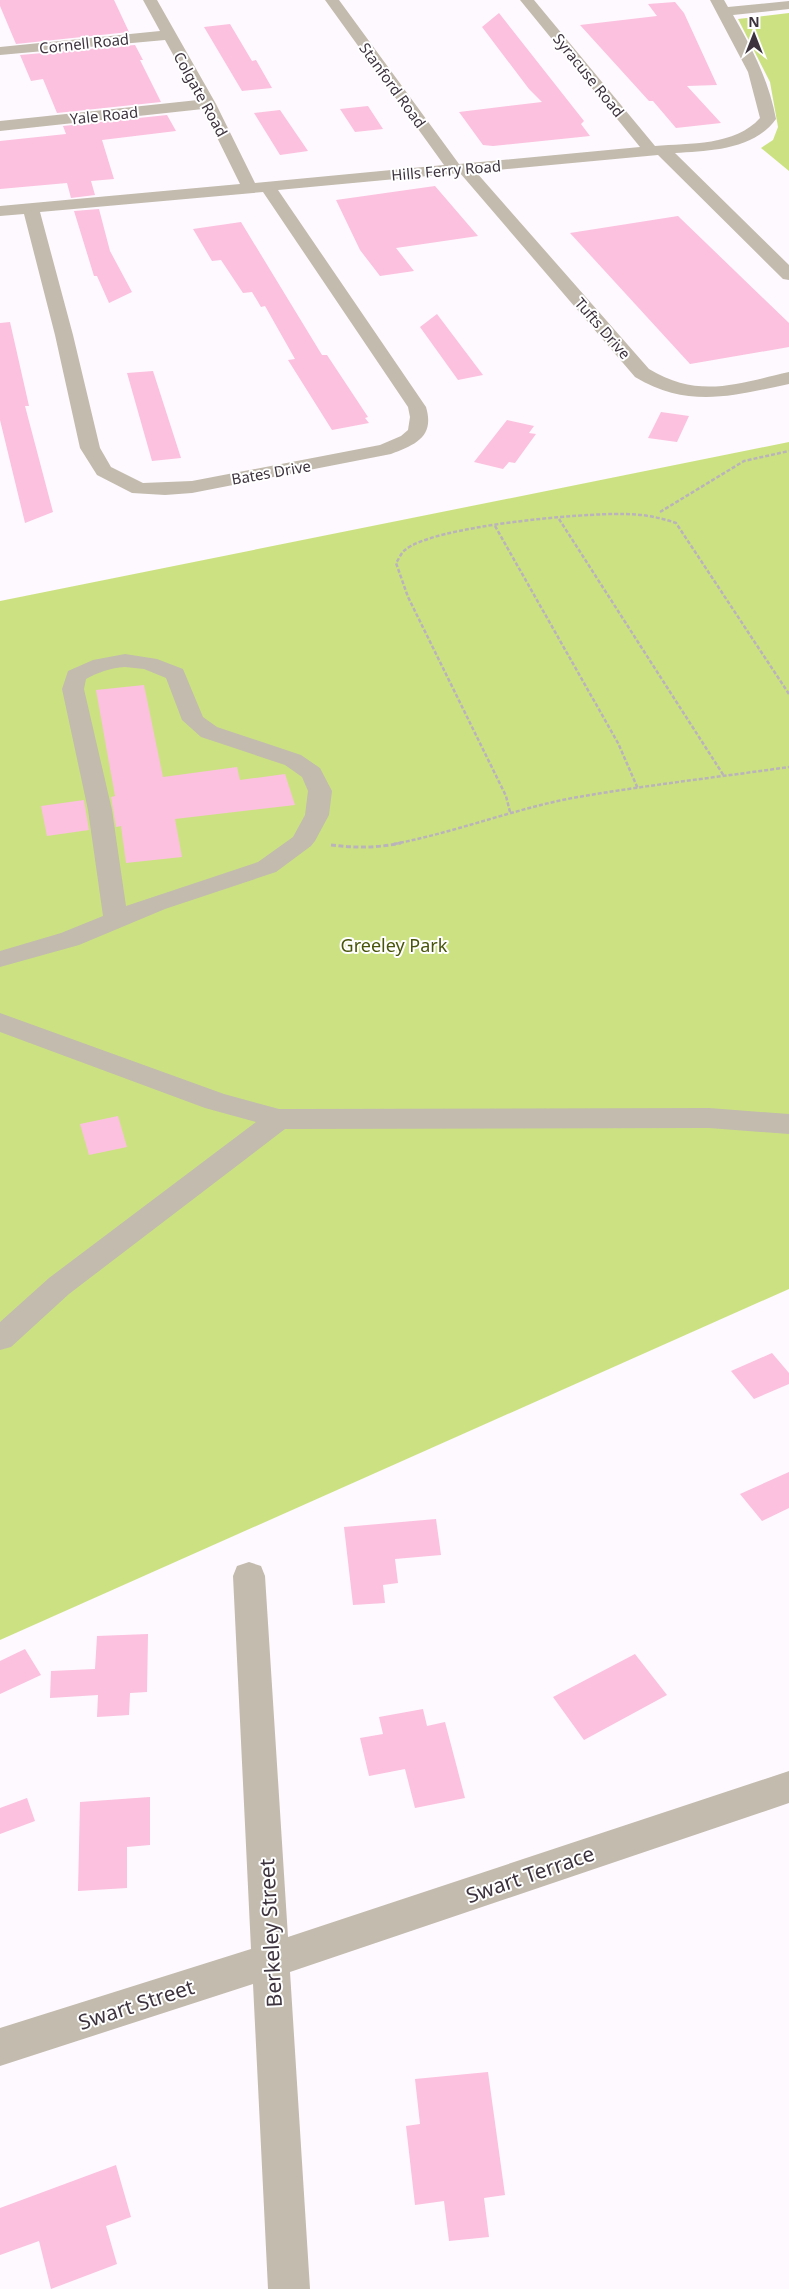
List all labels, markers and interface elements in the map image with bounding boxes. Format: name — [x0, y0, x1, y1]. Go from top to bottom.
north arrow — [729, 10, 779, 60]
text: N — [748, 12, 760, 31]
street label: Cornell Road — [38, 28, 130, 58]
street label: Syracuse Road — [549, 29, 629, 121]
street label: Stanford Road — [355, 38, 431, 132]
street label: Colgate Road — [169, 48, 233, 140]
street label: Yale Road — [69, 101, 139, 129]
street label: Hills Ferry Road — [390, 155, 502, 185]
street label: Tufts Drive — [571, 293, 635, 363]
street label: Bates Drive — [230, 455, 312, 489]
park label: Greeley Park — [341, 933, 448, 957]
street label: Swart Terrace — [462, 1839, 598, 1909]
street label: Berkeley Street — [252, 1858, 288, 2008]
street label: Swart Street — [75, 1972, 198, 2036]

